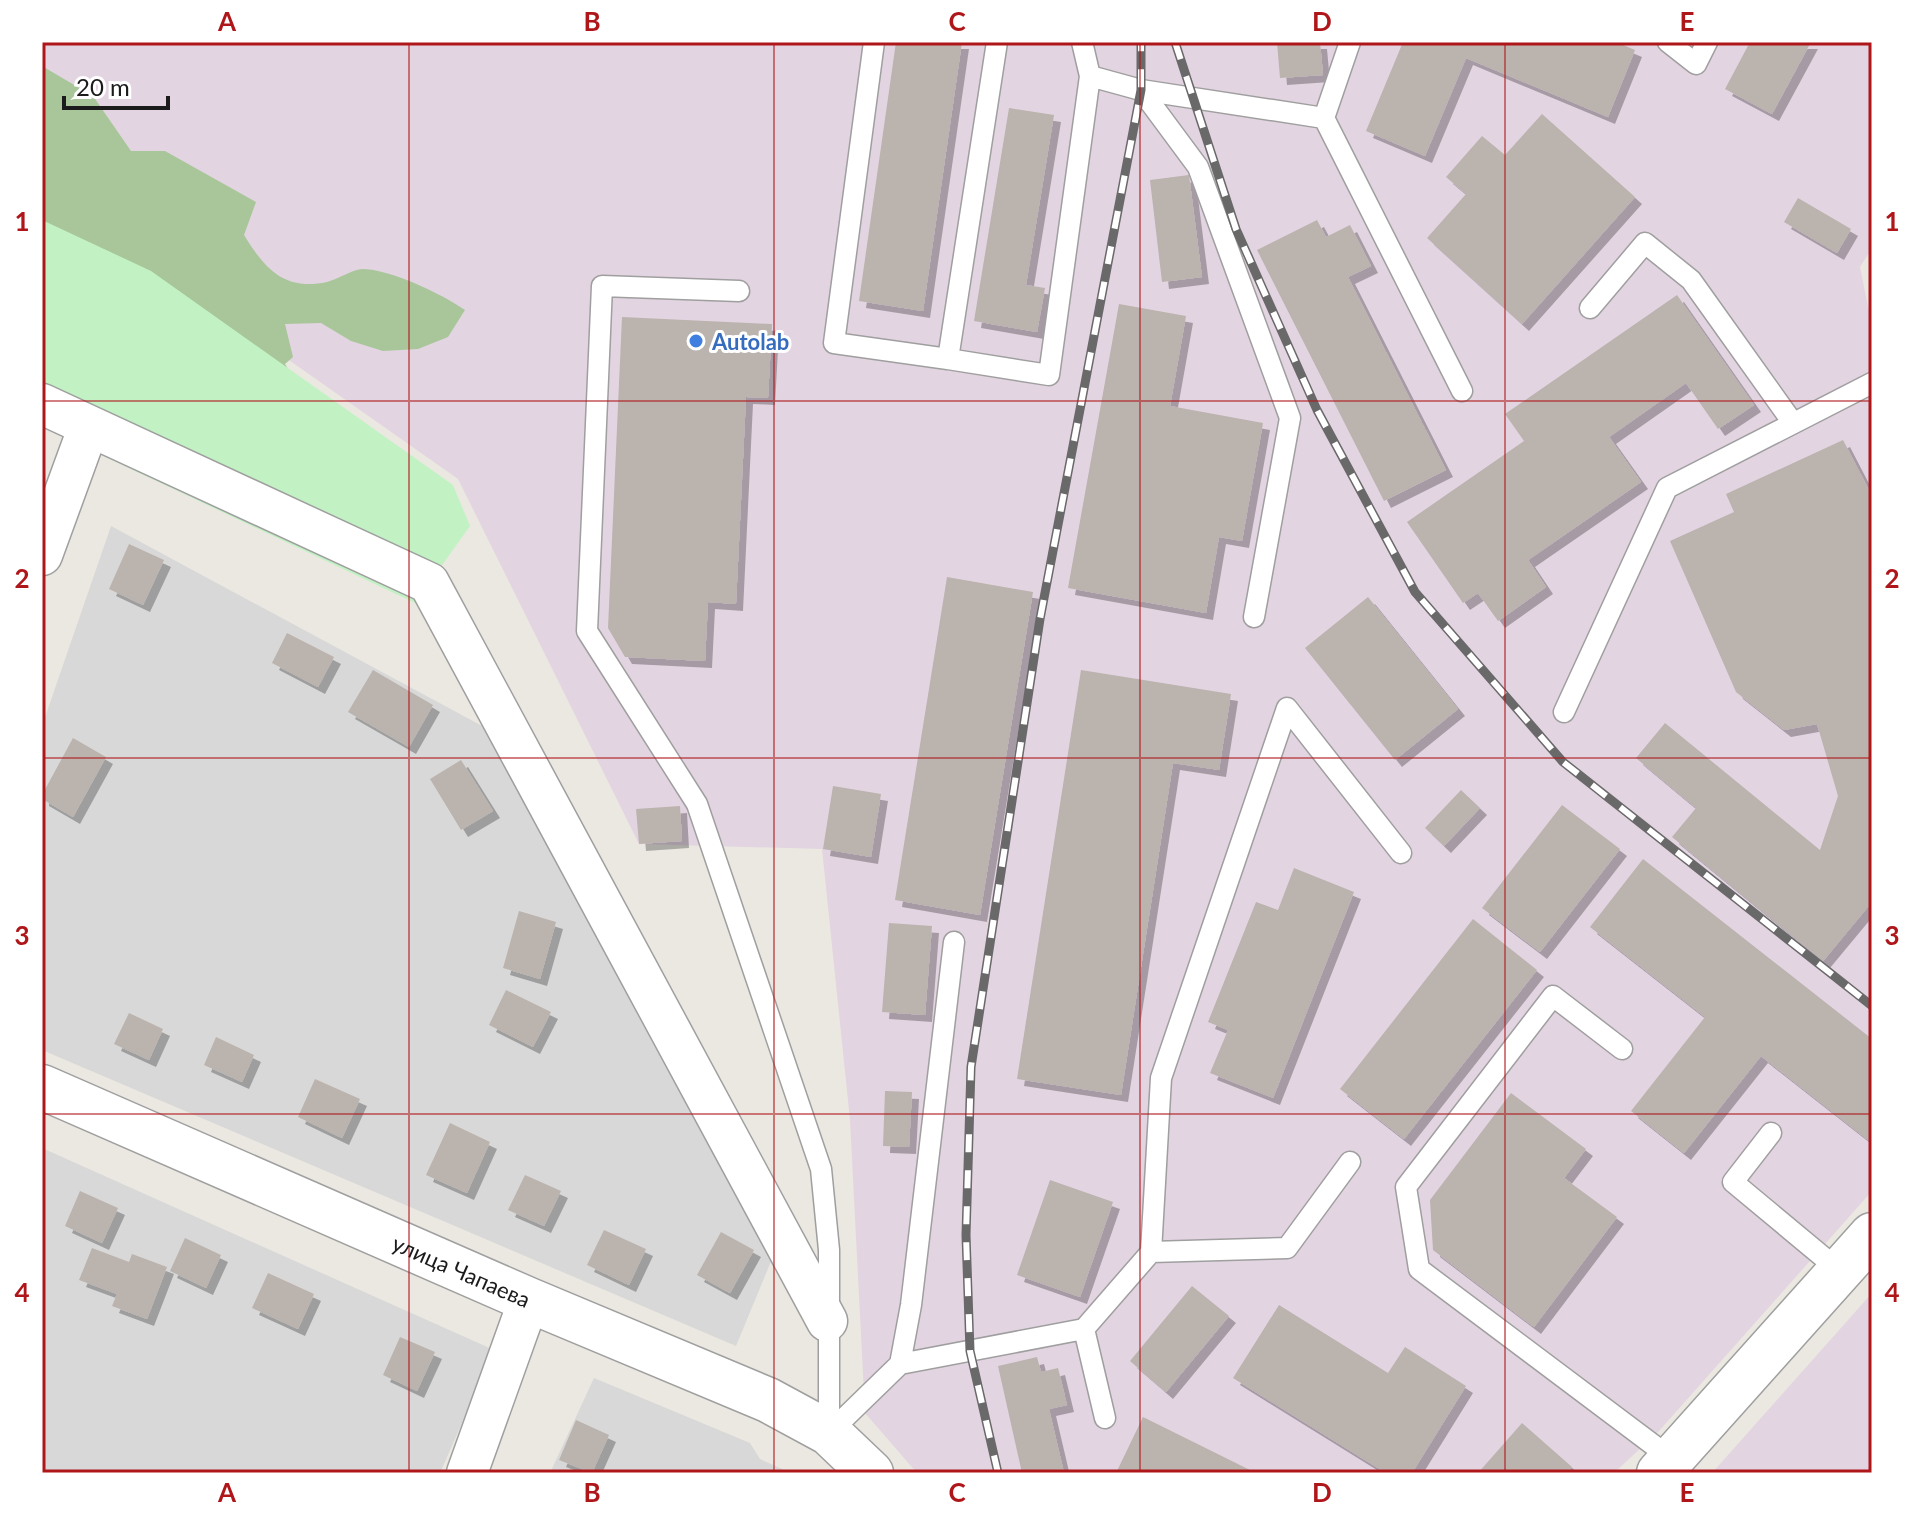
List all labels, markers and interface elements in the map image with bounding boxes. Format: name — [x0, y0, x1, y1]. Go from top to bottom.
text: A — [217, 5, 237, 37]
text: B — [583, 5, 601, 37]
text: C — [948, 5, 966, 37]
text: D — [1312, 5, 1332, 37]
text: E — [1680, 5, 1694, 37]
scale bar — [64, 60, 168, 110]
text: 20 m — [76, 72, 130, 101]
text: 1 — [14, 205, 30, 237]
text: 1 — [1884, 205, 1900, 237]
place label: Autolab — [711, 328, 789, 355]
marker: Autolab — [687, 332, 705, 350]
text: 2 — [14, 562, 30, 594]
text: 2 — [1884, 562, 1900, 594]
text: 3 — [14, 919, 30, 951]
text: 3 — [1884, 919, 1900, 951]
street label: улица Чапаева — [389, 1229, 535, 1313]
text: 4 — [14, 1276, 30, 1308]
text: 4 — [1884, 1276, 1900, 1308]
text: A — [217, 1476, 237, 1508]
text: B — [583, 1476, 601, 1508]
text: C — [948, 1476, 966, 1508]
text: D — [1312, 1476, 1332, 1508]
text: E — [1680, 1476, 1694, 1508]

